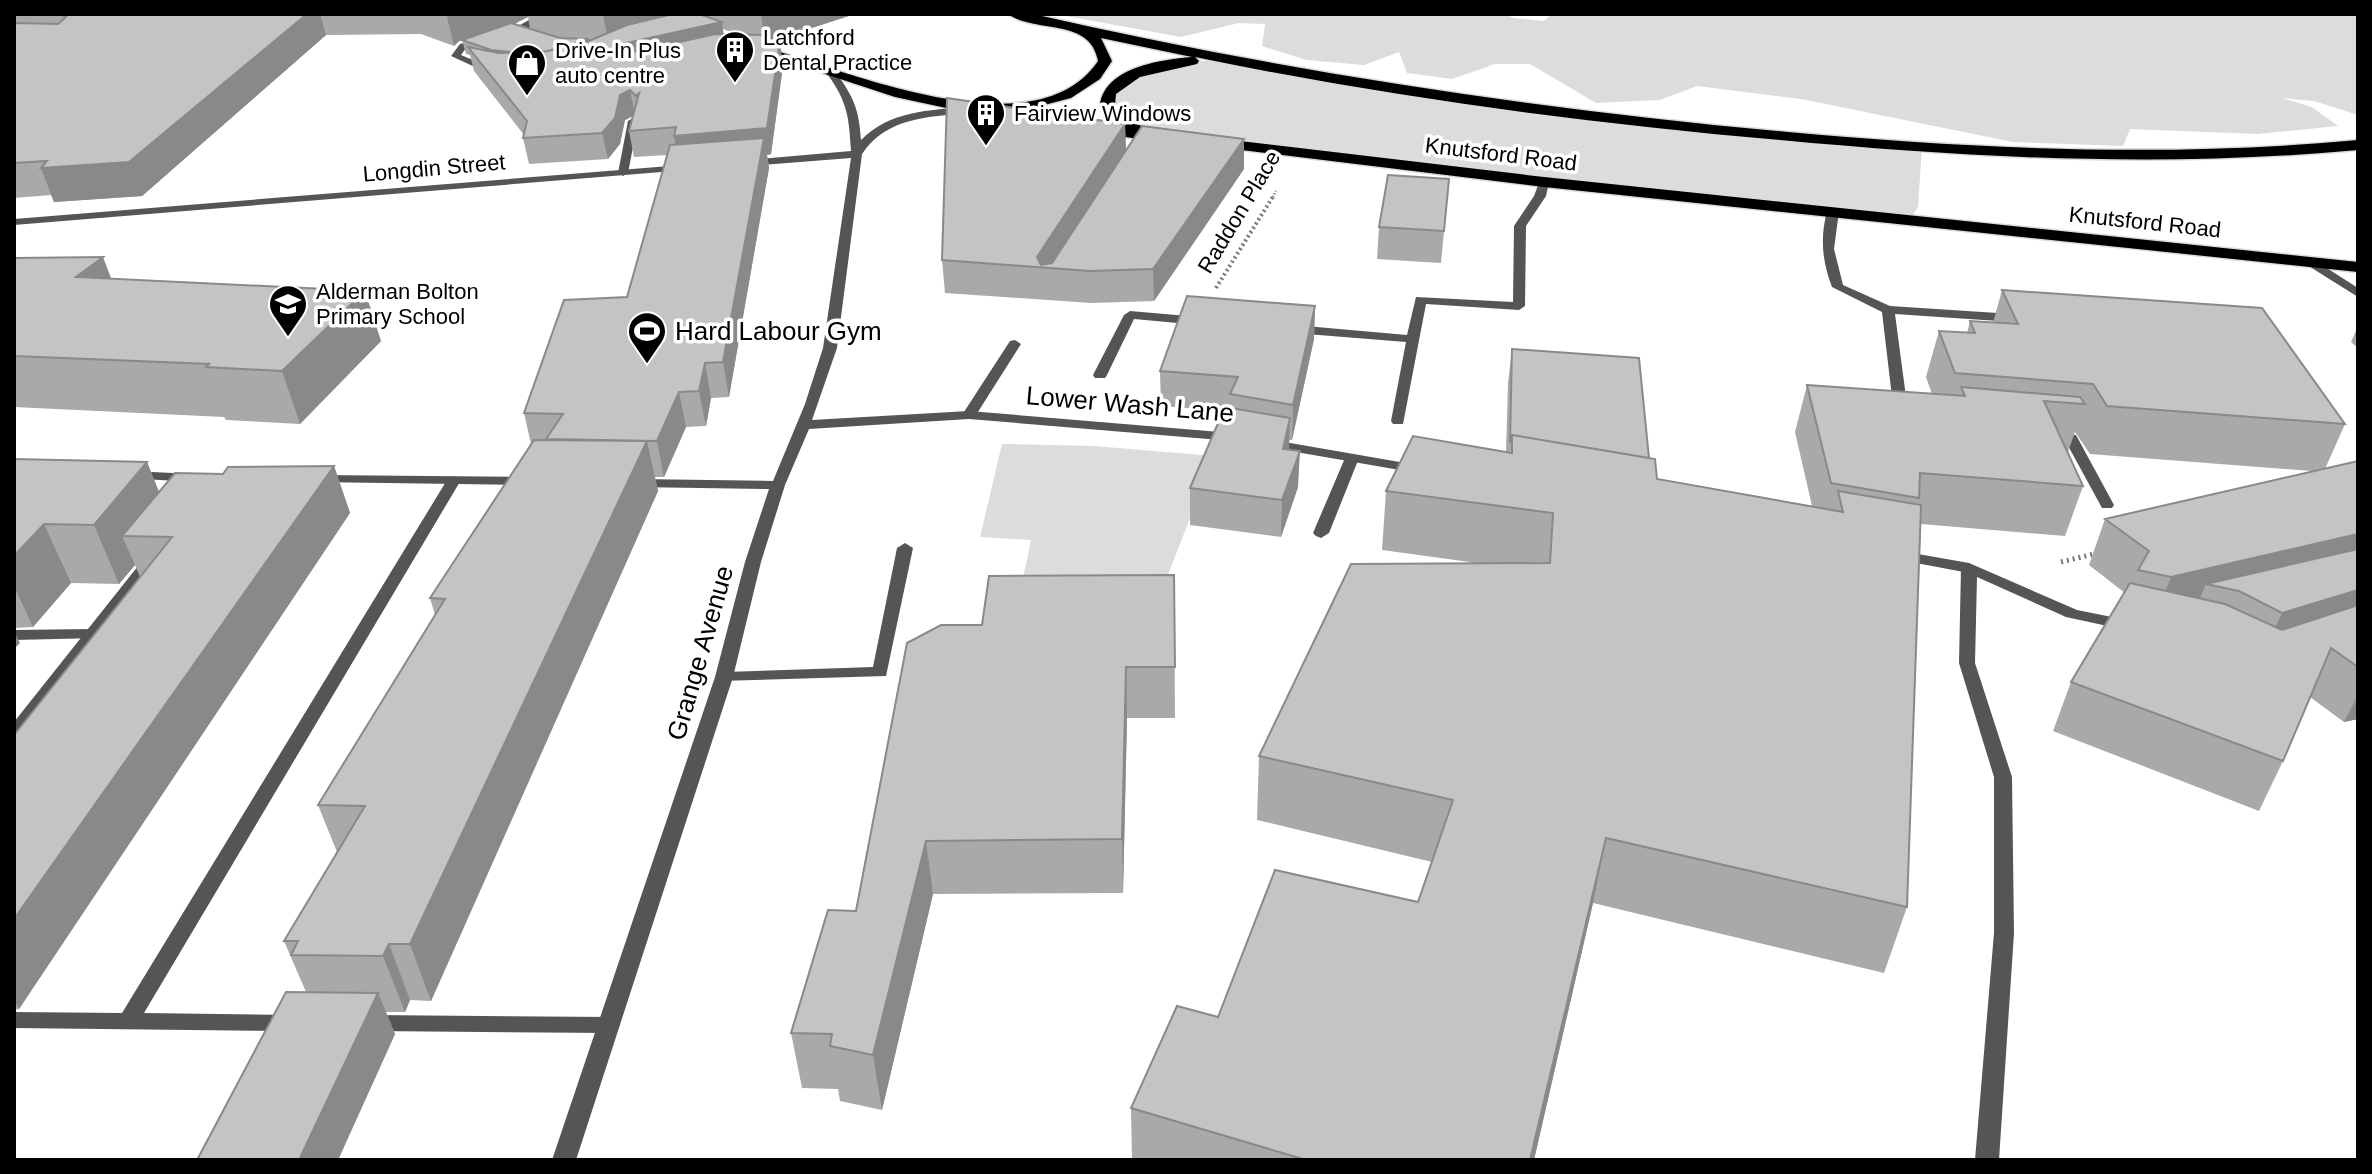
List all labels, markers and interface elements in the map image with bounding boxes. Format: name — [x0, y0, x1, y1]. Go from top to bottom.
place label: Latchford Dental Practice — [763, 25, 912, 75]
building icon: Latchford Dental Practice — [714, 29, 756, 84]
place label: Drive-In Plus auto centre — [555, 38, 681, 88]
shop icon: Drive-In Plus auto centre — [506, 42, 548, 97]
building icon: Fairview Windows — [965, 92, 1007, 147]
place label: Fairview Windows — [1014, 101, 1191, 126]
street label: Knutsford Road — [1424, 132, 1578, 176]
street label: Raddon Place — [1193, 146, 1285, 278]
street label: Longdin Street — [362, 149, 506, 187]
street label: Knutsford Road — [2068, 202, 2222, 242]
place label: Alderman Bolton Primary School — [316, 279, 479, 329]
school or university icon: Alderman Bolton Primary School — [267, 283, 309, 338]
sports icon: Hard Labour Gym — [626, 310, 668, 365]
place label: Hard Labour Gym — [675, 316, 882, 346]
street label: Lower Wash Lane — [1025, 380, 1235, 428]
street label: Grange Avenue — [661, 562, 739, 744]

